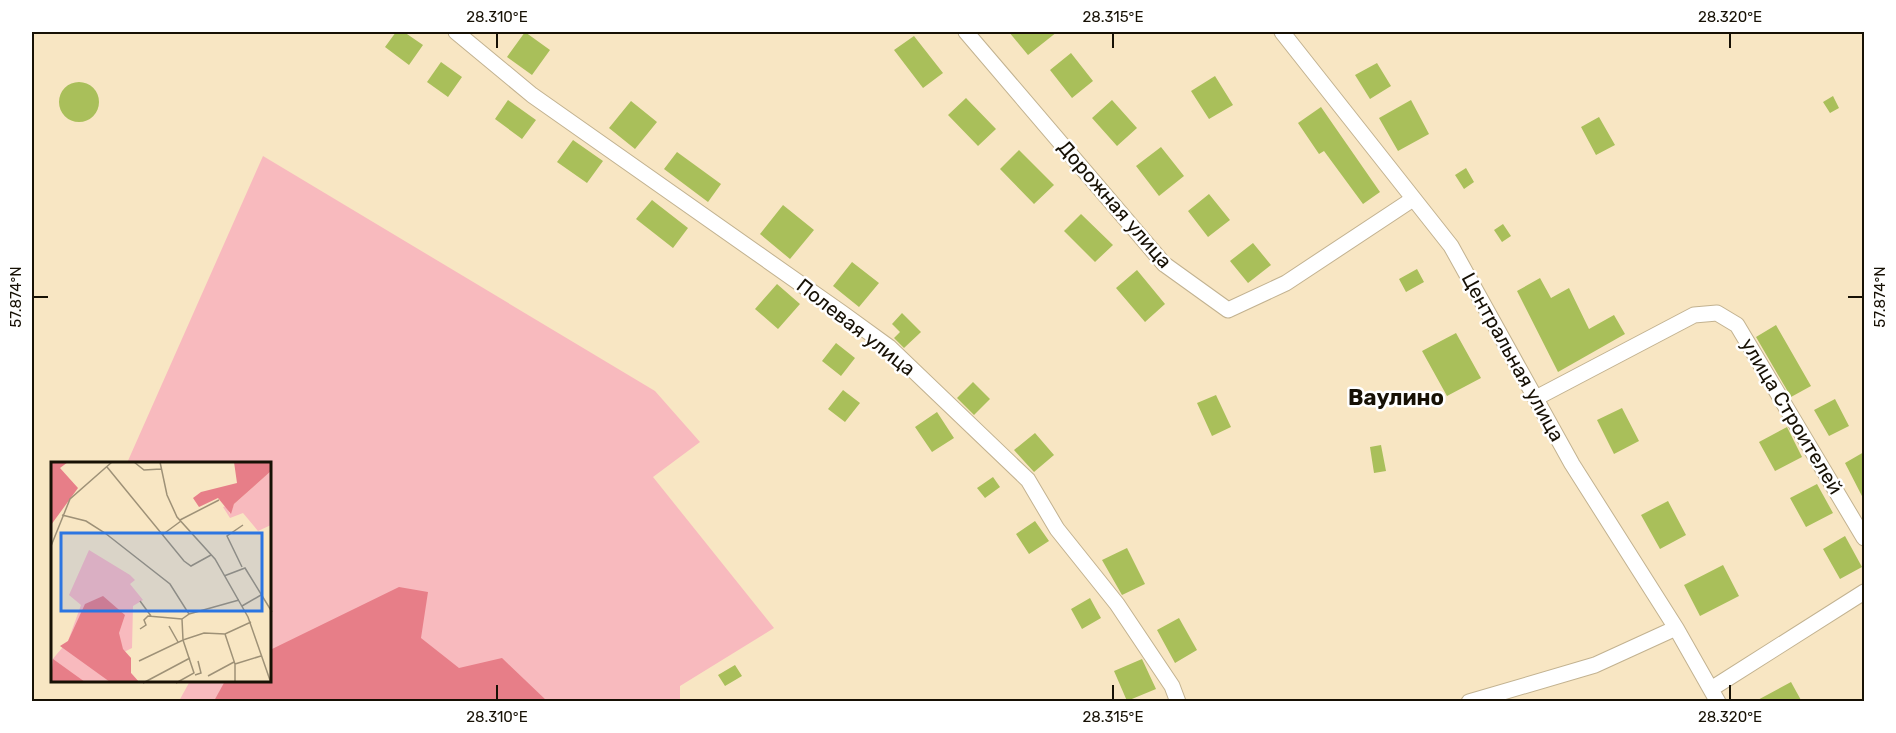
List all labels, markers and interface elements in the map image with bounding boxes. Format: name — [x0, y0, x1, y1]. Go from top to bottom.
text: 28.310°E — [466, 8, 528, 26]
text: 28.315°E — [1083, 8, 1143, 26]
text: 28.320°E — [1698, 8, 1762, 26]
street label: Дорожная улица — [1053, 135, 1177, 273]
text: 57.874°N — [7, 266, 25, 328]
text: 57.874°N — [1871, 266, 1889, 328]
street label: Центральная улица — [1457, 268, 1569, 446]
street label: Полевая улица — [792, 273, 920, 381]
street label: улица Строителей — [1736, 334, 1848, 498]
district label: Ваулино — [1348, 384, 1444, 411]
inset map — [51, 462, 272, 682]
text: 28.310°E — [466, 708, 528, 726]
text: 28.315°E — [1083, 708, 1143, 726]
text: 28.320°E — [1698, 708, 1762, 726]

